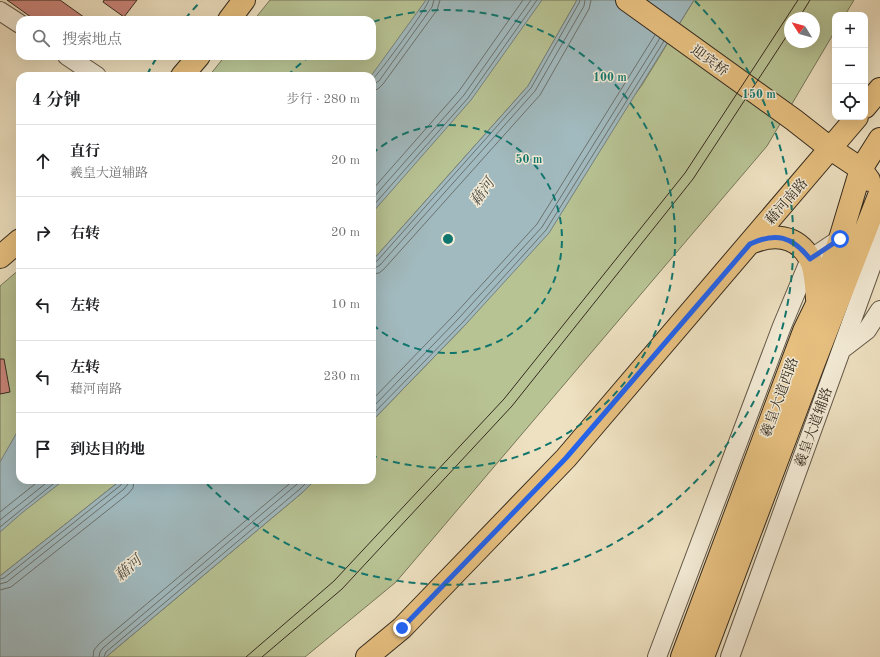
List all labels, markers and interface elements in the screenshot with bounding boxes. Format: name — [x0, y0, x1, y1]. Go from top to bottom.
north arrow — [784, 12, 820, 48]
map controls — [832, 12, 868, 120]
button: + — [832, 12, 868, 48]
search box — [16, 16, 376, 60]
icon: search — [30, 27, 52, 49]
text: 搜索地点 — [62, 33, 122, 48]
street label: 迎宾桥 — [688, 42, 731, 79]
button: − — [832, 48, 868, 84]
text: 100 m — [593, 72, 627, 84]
button: locate — [832, 84, 868, 120]
text: 150 m — [742, 88, 776, 101]
text: 4 分钟 — [32, 92, 81, 109]
text: 步行 · 280 m — [286, 93, 360, 106]
text: 直行 — [70, 145, 100, 160]
icon: ahead — [32, 150, 54, 172]
text: 50 m — [516, 153, 543, 166]
text: 20 m — [331, 154, 360, 167]
text: 羲皇大道辅路 — [70, 167, 148, 180]
water label: 藉河 — [467, 173, 500, 209]
street label: 藉河南路 — [762, 175, 810, 227]
icon: right — [32, 222, 54, 244]
text: 20 m — [331, 226, 360, 239]
text: 右转 — [70, 227, 100, 242]
route start — [831, 230, 849, 248]
centre of rings — [441, 232, 455, 246]
icon: left — [32, 294, 54, 316]
text: 10 m — [331, 298, 360, 311]
text: 左转 — [70, 299, 100, 314]
street label: 羲皇大道西路 — [758, 355, 801, 439]
text: 左转 — [70, 361, 100, 376]
icon: left — [32, 366, 54, 388]
text: 230 m — [323, 370, 360, 383]
text: 藉河南路 — [70, 383, 122, 396]
street label: 羲皇大道辅路 — [792, 385, 835, 469]
icon: arrive — [32, 438, 54, 460]
text: 到达目的地 — [70, 443, 145, 458]
water label: 藉河 — [111, 550, 147, 585]
route end — [393, 619, 411, 637]

